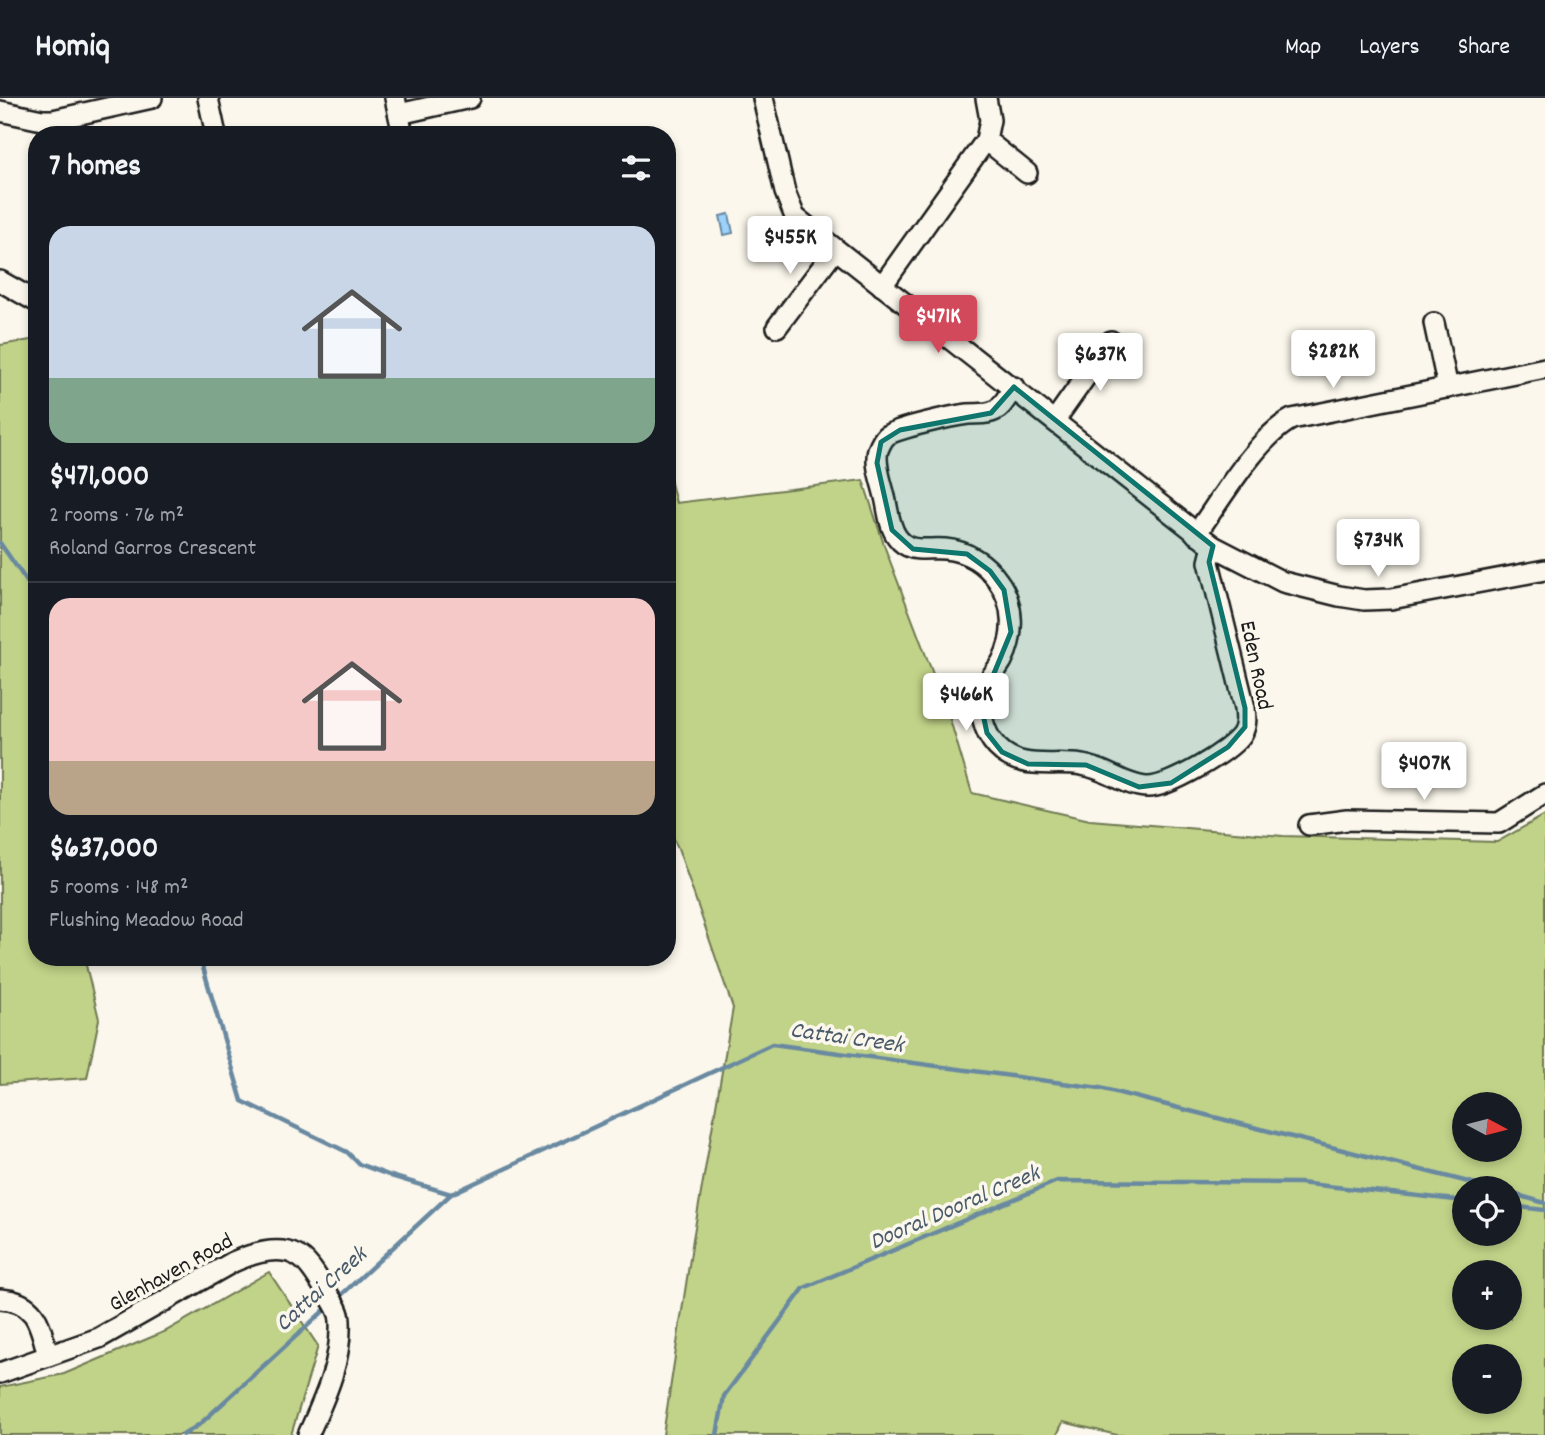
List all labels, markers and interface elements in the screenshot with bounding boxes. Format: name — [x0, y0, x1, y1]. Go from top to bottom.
text: Homiq — [35, 25, 110, 72]
text: Map — [1285, 31, 1321, 65]
text: Layers — [1359, 31, 1420, 65]
text: Share — [1458, 31, 1510, 65]
text: 7 homes — [49, 147, 141, 190]
icon: filters — [617, 149, 655, 187]
pin: $455K — [741, 216, 839, 276]
text: $455K — [763, 222, 817, 255]
icon: home — [289, 271, 415, 397]
pin: $471K — [889, 296, 987, 355]
text: $471K — [915, 301, 961, 334]
pin: $282K — [1284, 330, 1382, 390]
pin: $637K — [1051, 334, 1149, 393]
text: $282K — [1307, 336, 1359, 369]
text: $637K — [1074, 339, 1126, 372]
text: $471,000 — [49, 457, 149, 500]
text: 2 rooms · 76 m² — [49, 500, 184, 533]
pin: $734K — [1329, 519, 1427, 579]
text: $734K — [1353, 525, 1403, 558]
text: Roland Garros Crescent — [49, 533, 256, 566]
street label: Eden Road — [1229, 618, 1280, 713]
icon: home — [289, 643, 415, 769]
pin: $466K — [917, 674, 1015, 733]
text: $466K — [939, 679, 993, 712]
pin: $407K — [1375, 742, 1473, 802]
text: $407K — [1397, 748, 1451, 781]
text: $637,000 — [49, 829, 158, 872]
text: 5 rooms · 148 m² — [49, 872, 188, 905]
text: Flushing Meadow Road — [49, 905, 244, 938]
water label: Cattai Creek — [788, 1014, 907, 1064]
north arrow — [1452, 1092, 1522, 1162]
map controls — [1452, 1092, 1522, 1414]
water label: Dooral Dooral Creek — [865, 1157, 1048, 1260]
button: locate — [1452, 1176, 1522, 1246]
street label: Glenhaven Road — [103, 1226, 240, 1322]
water label: Cattai Creek — [268, 1238, 377, 1341]
button: + — [1452, 1260, 1522, 1330]
button: − — [1452, 1344, 1522, 1414]

